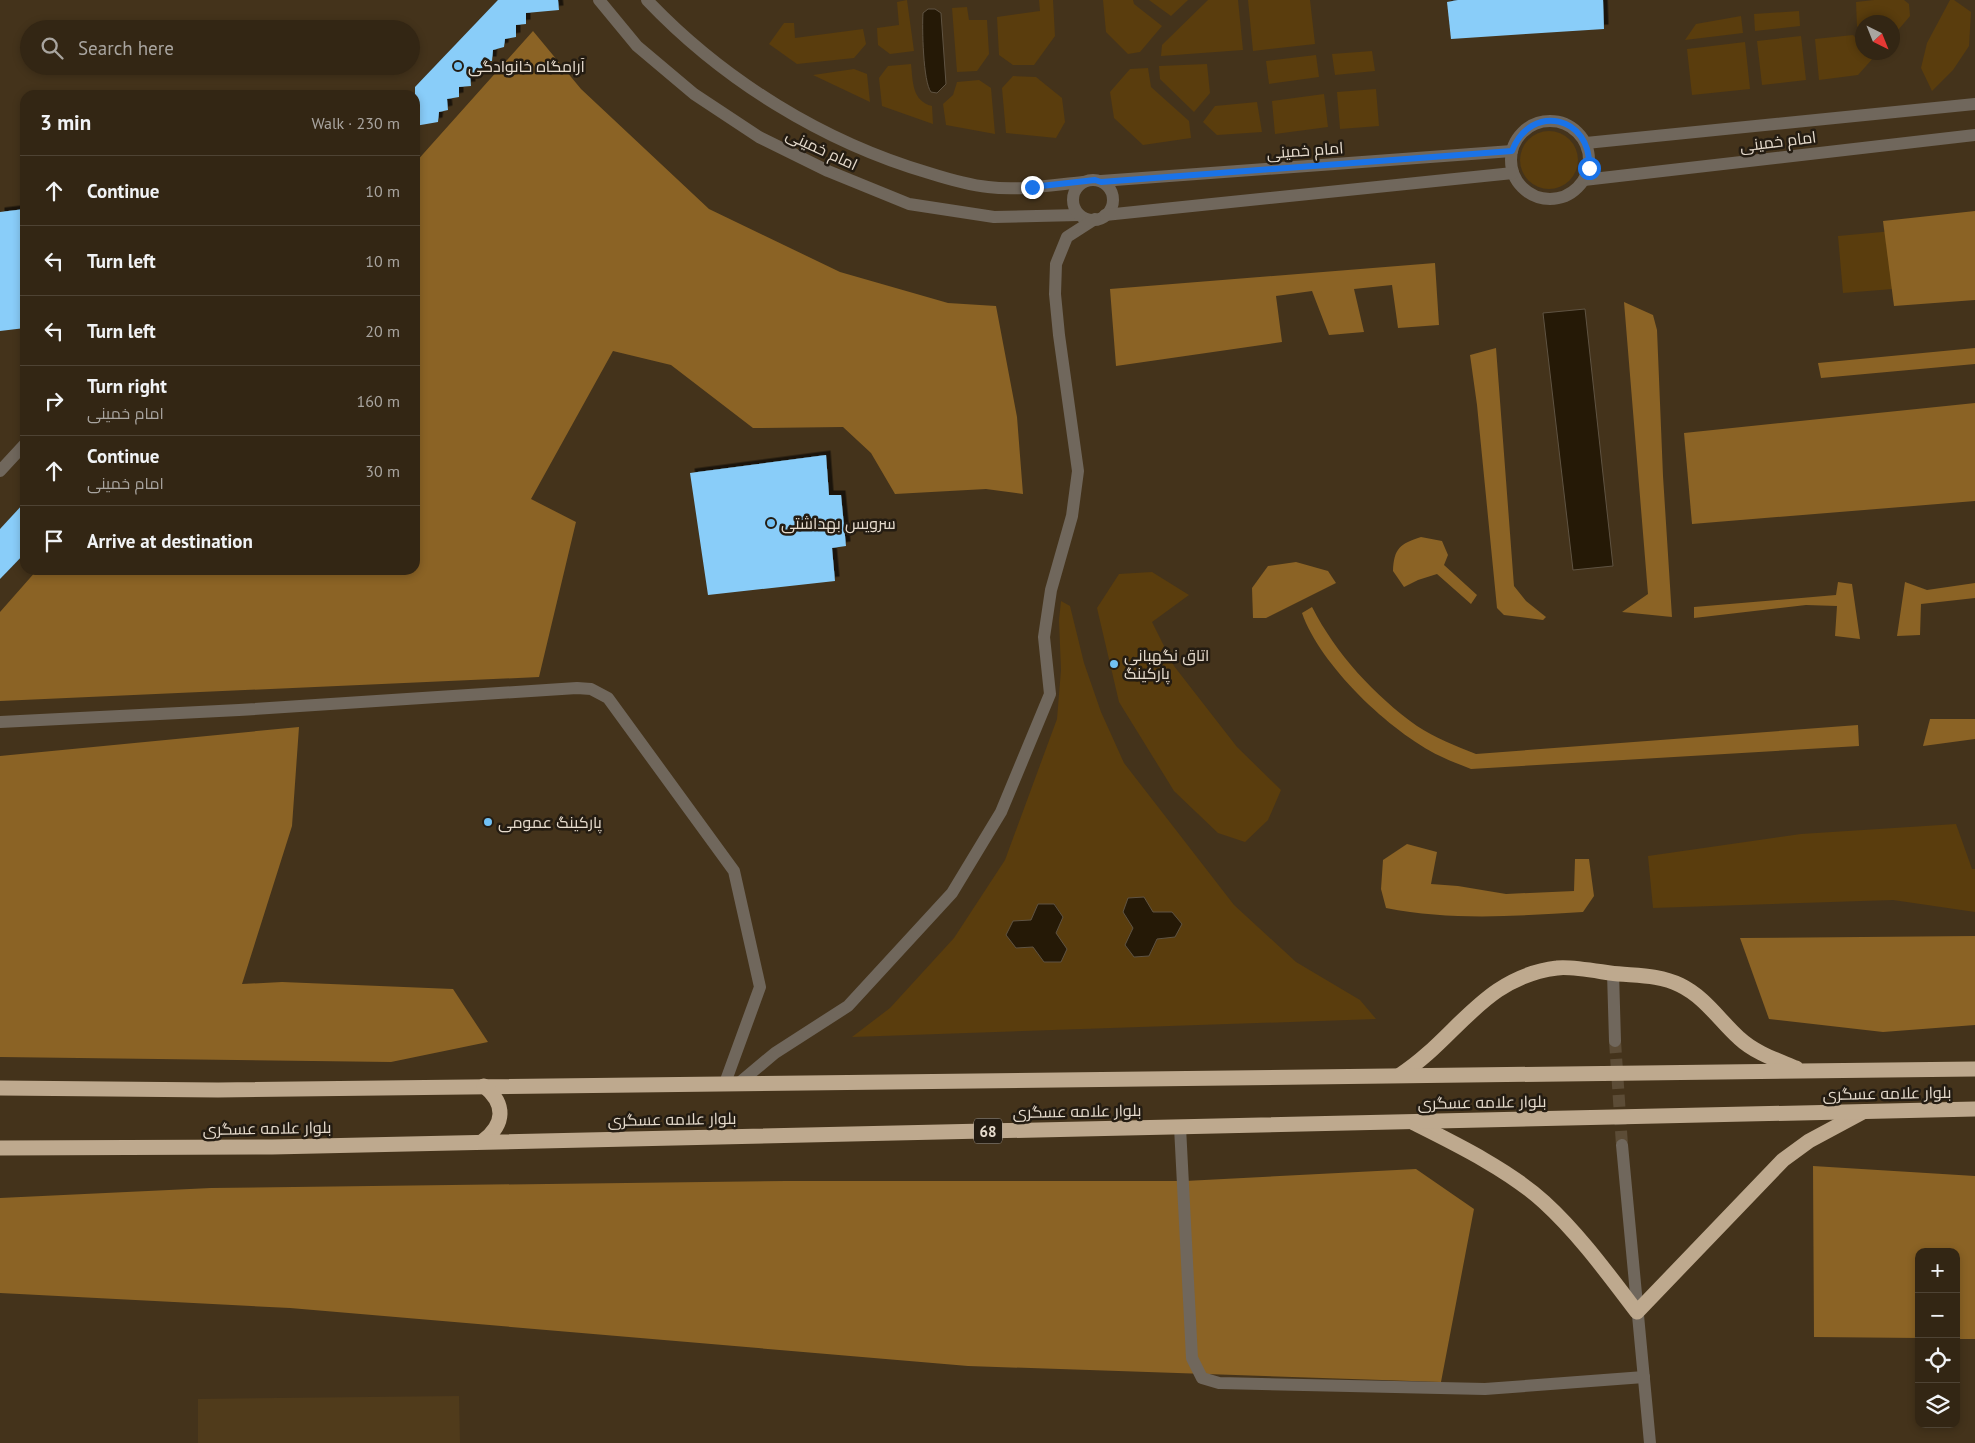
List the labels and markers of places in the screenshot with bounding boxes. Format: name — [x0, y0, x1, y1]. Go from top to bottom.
place label: آرامگاه خانوادگی — [468, 56, 586, 77]
marker: آرامگاه خانوادگی — [452, 60, 464, 72]
place label: سرویس بهداشتی — [781, 513, 896, 534]
marker: سرویس بهداشتی — [765, 517, 777, 529]
place label: اتاق نگهبانی پارکینگ — [1124, 645, 1209, 685]
marker: اتاق نگهبانی پارکینگ — [1108, 658, 1120, 670]
place label: پارکینگ عمومی — [498, 812, 603, 834]
marker: پارکینگ عمومی — [482, 816, 494, 828]

